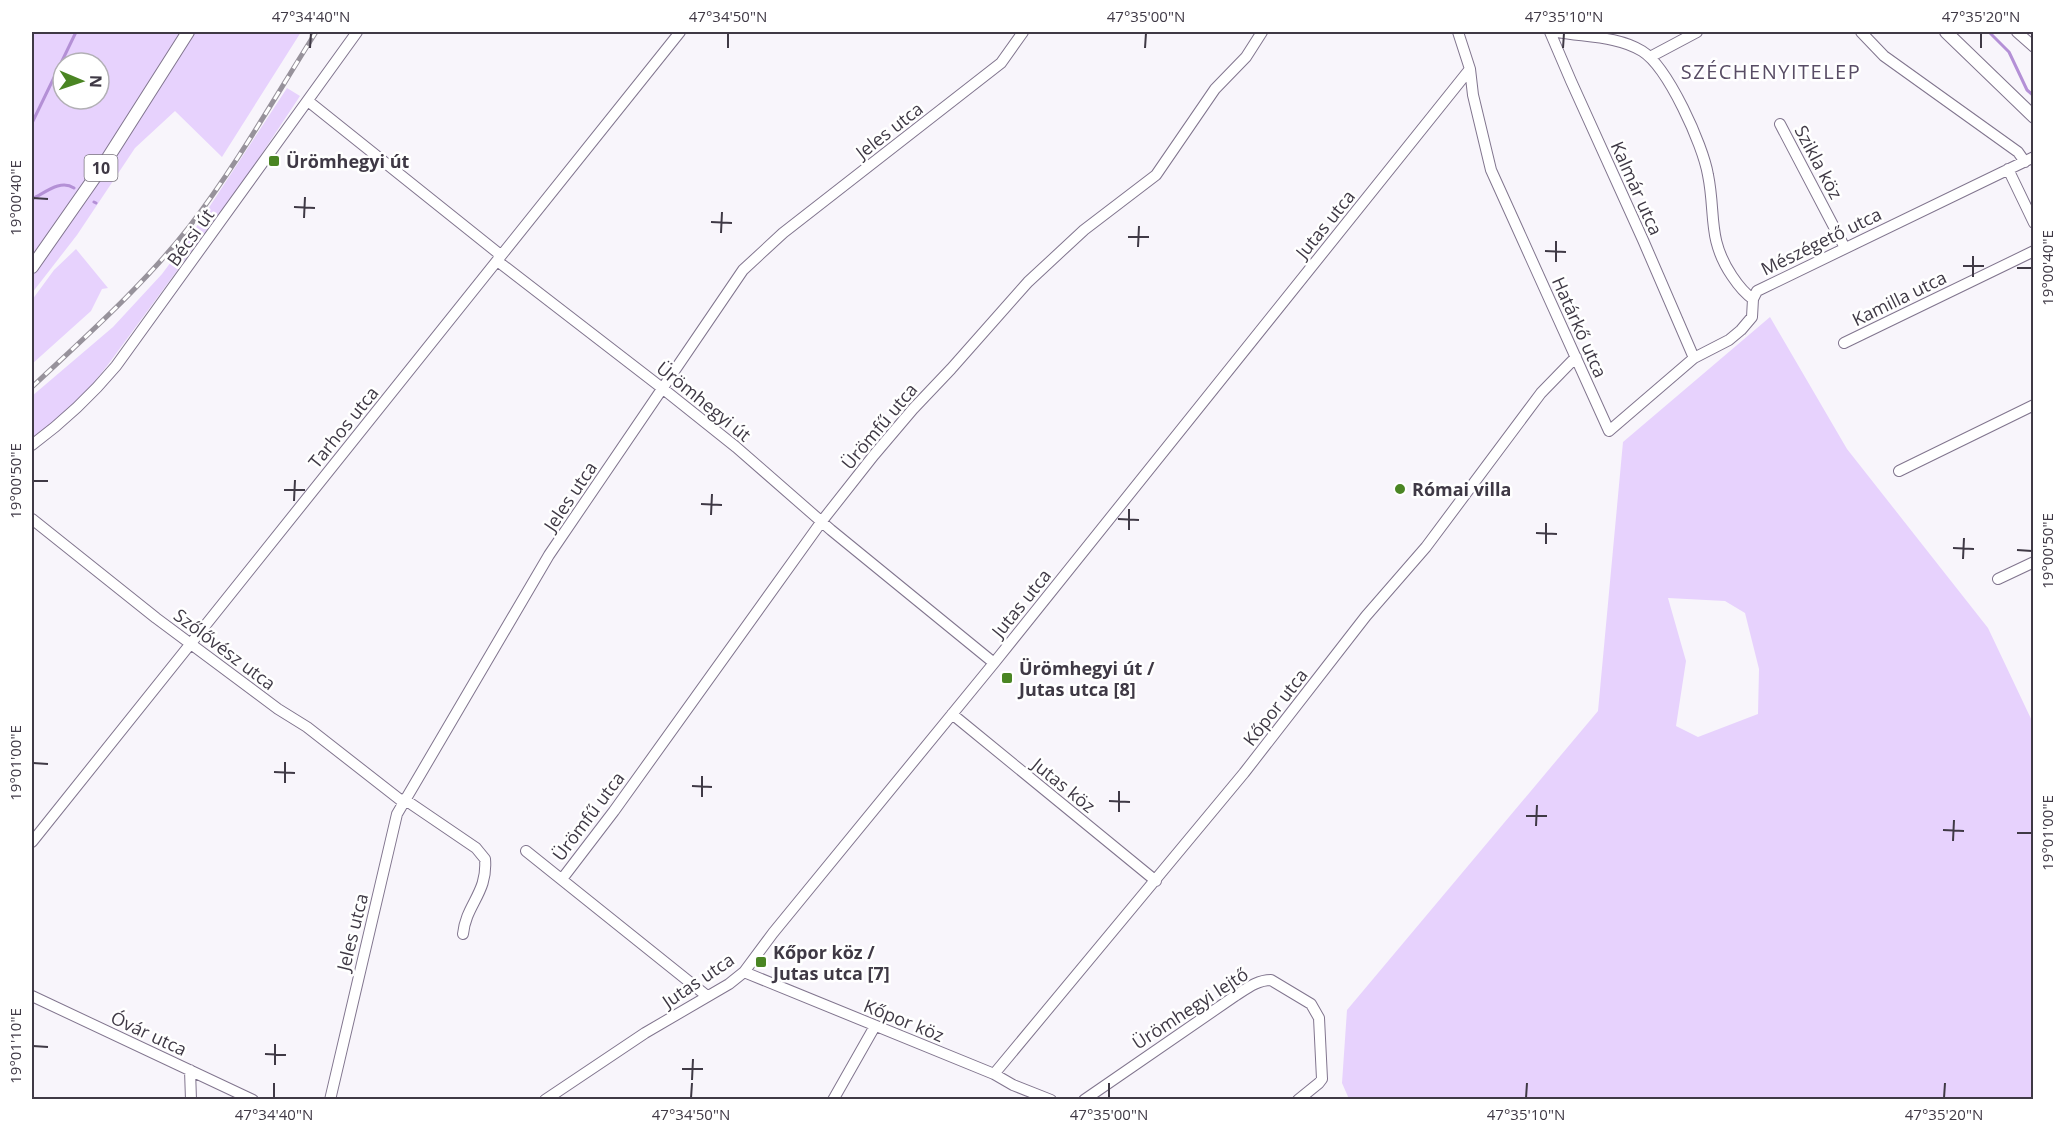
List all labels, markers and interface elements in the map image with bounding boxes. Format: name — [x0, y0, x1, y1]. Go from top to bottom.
text: 47°34'40"N — [272, 6, 350, 26]
text: 47°34'50"N — [689, 6, 767, 26]
text: 47°35'00"N — [1107, 6, 1185, 26]
text: 47°35'10"N — [1525, 6, 1603, 26]
text: 47°35'20"N — [1942, 6, 2020, 26]
north arrow — [51, 51, 111, 111]
district label: SZÉCHENYITELEP — [1681, 58, 1861, 85]
text: N — [85, 75, 107, 88]
street label: Jeles utca — [849, 96, 927, 165]
street label: Szikla köz — [1790, 121, 1848, 203]
street label: Kalmár utca — [1606, 137, 1668, 239]
place label: Ürömhegyi út — [286, 149, 409, 173]
marker: Ürömhegyi út — [267, 154, 281, 168]
road number: 10 — [84, 155, 118, 181]
text: 19°00'40"E — [5, 160, 25, 236]
street label: Jutas utca — [1289, 185, 1360, 265]
street label: Mészégető utca — [1757, 201, 1885, 281]
street label: Bécsi út — [161, 203, 219, 271]
text: 19°00'40"E — [2037, 230, 2057, 306]
street label: Kamilla utca — [1848, 265, 1950, 331]
street label: Határkő utca — [1547, 273, 1613, 381]
street label: Ürömhegyi út — [652, 356, 756, 446]
street label: Ürömfű utca — [836, 378, 922, 474]
street label: Tarhos utca — [303, 381, 383, 473]
text: 19°00'50"E — [5, 443, 25, 519]
street label: Jeles utca — [537, 457, 602, 537]
place label: Római villa — [1412, 477, 1511, 501]
marker: Római villa — [1393, 482, 1407, 496]
text: 19°00'50"E — [2037, 513, 2057, 589]
street label: Jutas utca — [985, 564, 1056, 644]
street label: Szőlővész utca — [169, 603, 281, 695]
place label: Ürömhegyi út / Jutas utca [8] — [1017, 656, 1155, 701]
street label: Kőpor utca — [1237, 663, 1313, 751]
marker: Ürömhegyi út / Jutas utca [8] — [1000, 671, 1014, 685]
text: 19°01'00"E — [5, 725, 25, 801]
street label: Jutas köz — [1026, 751, 1100, 818]
street label: Ürömfű utca — [547, 767, 629, 865]
text: 19°01'00"E — [2037, 795, 2057, 871]
street label: Jeles utca — [330, 891, 373, 975]
place label: Kőpor köz / Jutas utca [7] — [771, 940, 890, 985]
street label: Jutas utca — [656, 947, 739, 1014]
marker: Kőpor köz / Jutas utca [7] — [754, 955, 768, 969]
street label: Ürömhegyi lejtő — [1127, 962, 1253, 1054]
street label: Kőpor köz — [860, 993, 948, 1047]
street label: Óvár utca — [107, 1005, 191, 1061]
text: 19°01'10"E — [5, 1008, 25, 1084]
text: 47°34'40"N — [235, 1104, 313, 1124]
text: 47°34'50"N — [652, 1104, 730, 1124]
text: 47°35'00"N — [1070, 1104, 1148, 1124]
text: 47°35'10"N — [1487, 1104, 1565, 1124]
text: 47°35'20"N — [1905, 1104, 1983, 1124]

